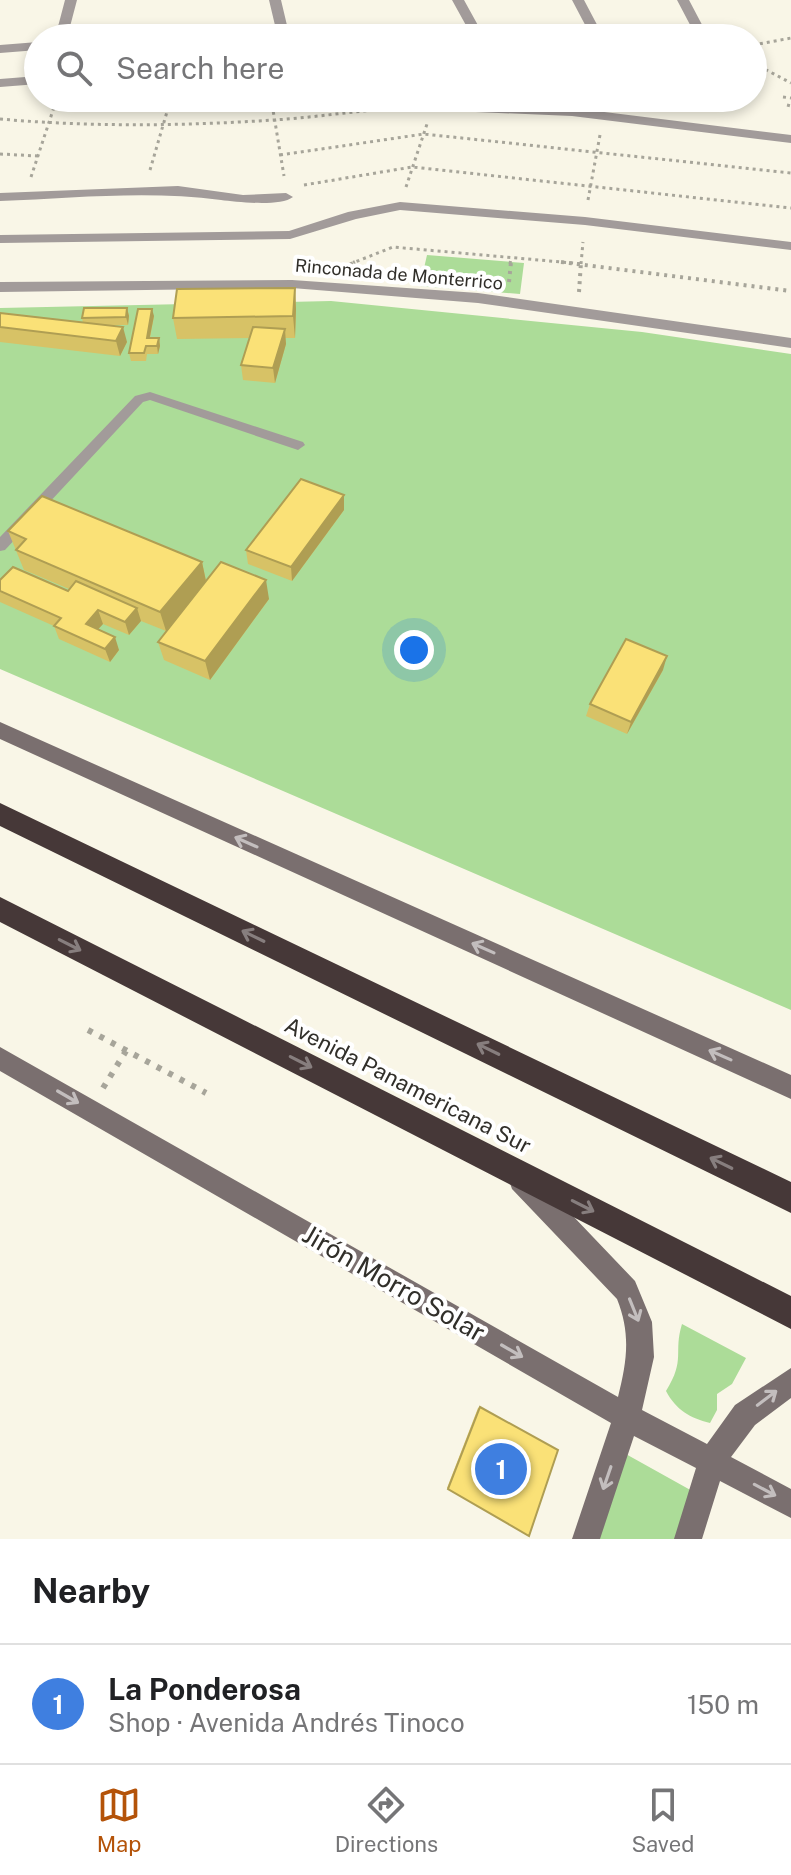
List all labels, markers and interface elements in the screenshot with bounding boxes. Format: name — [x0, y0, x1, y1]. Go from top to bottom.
search box — [24, 24, 767, 112]
icon: search — [52, 46, 96, 90]
text: Search here — [116, 50, 284, 86]
street label: Rinconada de Monterrico — [294, 254, 504, 294]
your location — [394, 630, 434, 670]
one-way arrow — [234, 833, 259, 848]
one-way arrow — [242, 928, 266, 943]
one-way arrow — [57, 937, 81, 953]
one-way arrow — [471, 940, 496, 955]
street label: Avenida Panamericana Sur — [280, 1011, 536, 1159]
one-way arrow — [476, 1041, 500, 1056]
one-way arrow — [708, 1047, 733, 1062]
one-way arrow — [289, 1055, 313, 1071]
one-way arrow — [56, 1089, 79, 1105]
one-way arrow — [709, 1155, 733, 1170]
one-way arrow — [571, 1198, 594, 1214]
street label: Jirón Morro Solar — [297, 1218, 491, 1348]
one-way arrow — [628, 1297, 642, 1322]
one-way arrow — [500, 1343, 523, 1359]
one-way arrow — [756, 1389, 777, 1406]
pin: 1 — [475, 1439, 527, 1499]
one-way arrow — [598, 1465, 613, 1490]
one-way arrow — [752, 1482, 776, 1498]
text: Nearby — [32, 1571, 150, 1611]
text: La Ponderosa — [108, 1671, 301, 1707]
text: 1 — [52, 1689, 64, 1720]
text: 150 m — [687, 1689, 759, 1720]
text: Shop · Avenida Andrés Tinoco — [108, 1707, 465, 1738]
tab: Map — [97, 1783, 141, 1857]
tab: Directions — [335, 1783, 438, 1857]
tab: Saved — [631, 1783, 694, 1857]

